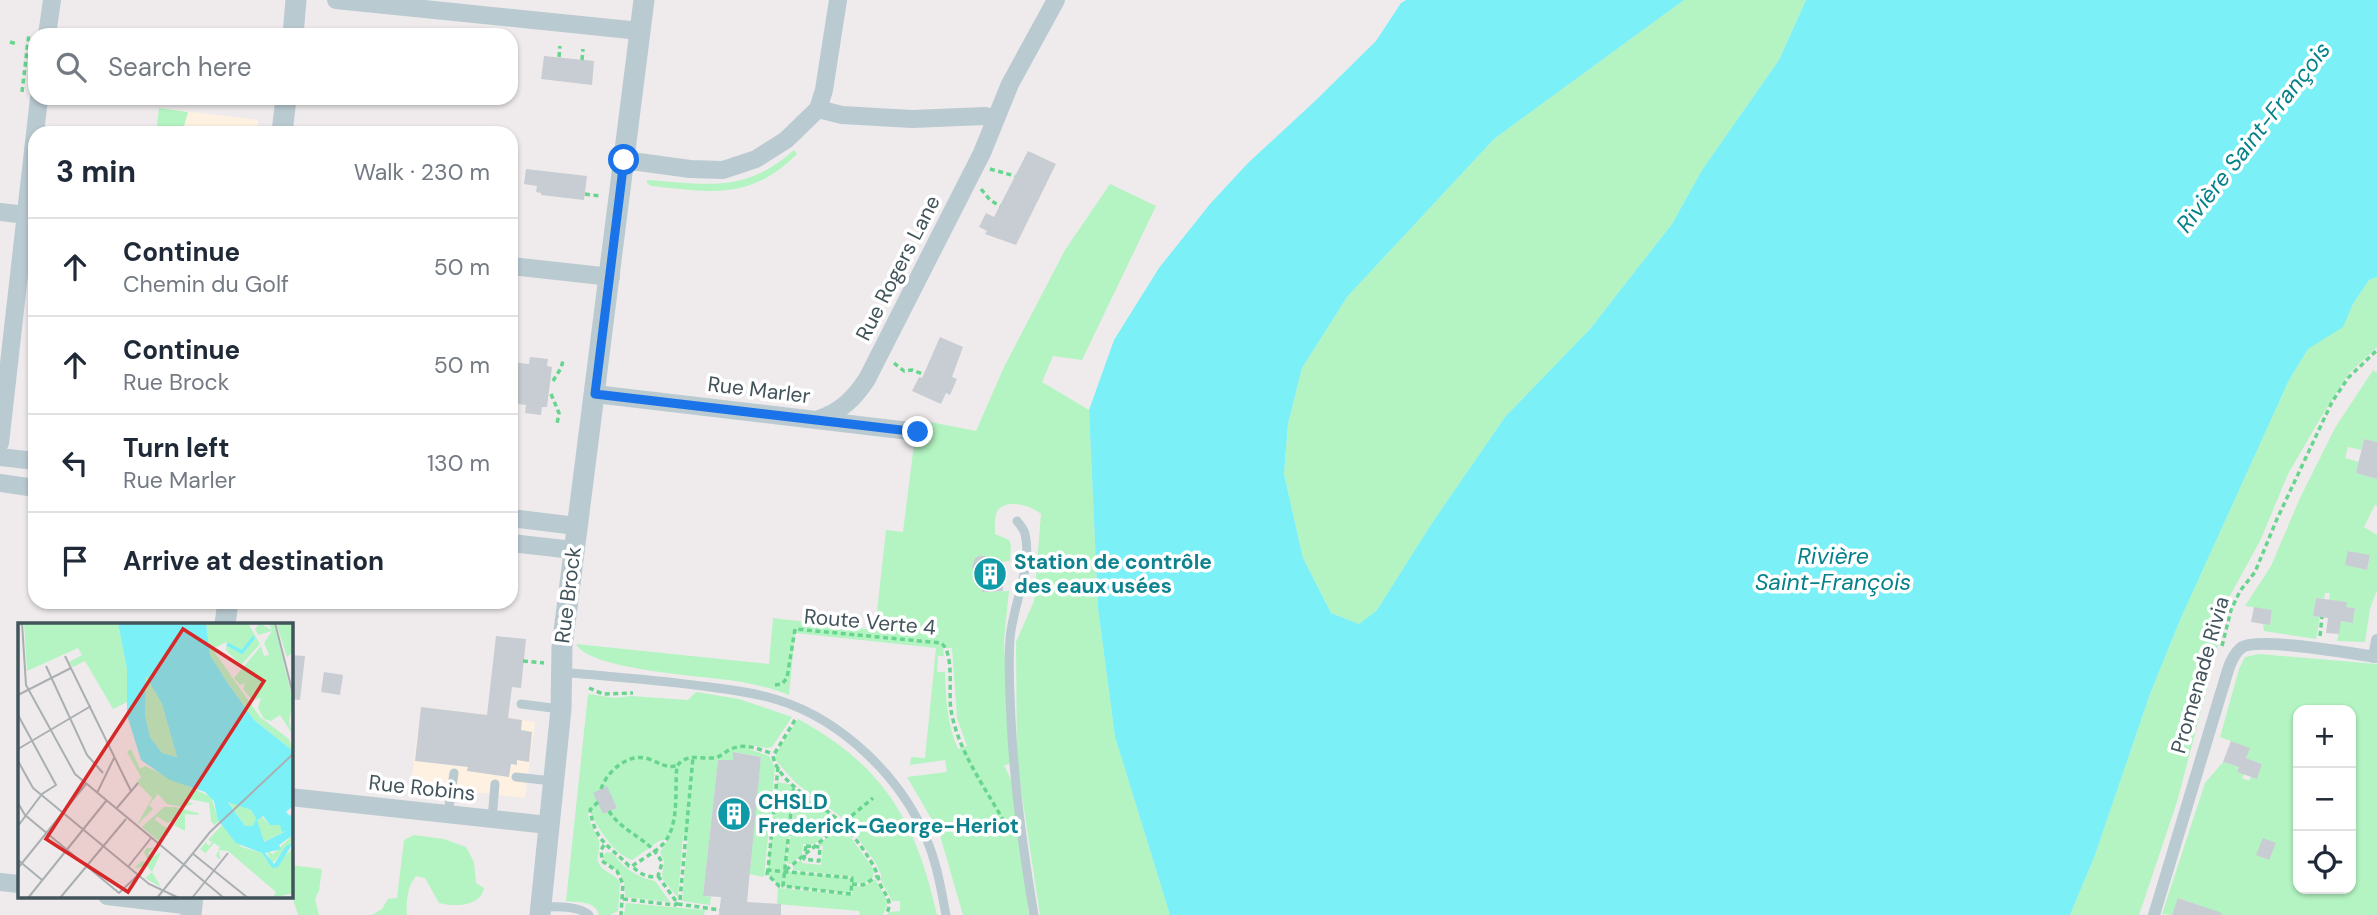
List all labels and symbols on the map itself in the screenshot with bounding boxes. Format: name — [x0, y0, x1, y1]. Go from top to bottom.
water label: Rivière Saint-François — [2169, 35, 2337, 239]
route start — [608, 144, 639, 175]
street label: Rue Rogers Lane — [849, 191, 947, 345]
street label: Rue Marler — [706, 370, 812, 410]
route end — [902, 416, 933, 447]
water label: Rivière Saint-François — [1755, 541, 1911, 597]
street label: Rue Brock — [548, 545, 588, 645]
place label: Station de contrôle des eaux usées — [1014, 548, 1212, 600]
building icon: Station de contrôle des eaux usées — [971, 555, 1009, 593]
street label: Promenade Rivia — [2164, 593, 2236, 757]
street label: Route Verte 4 — [803, 602, 937, 642]
inset map — [18, 623, 292, 898]
street label: Rue Robins — [367, 768, 477, 808]
place label: CHSLD Frederick-George-Heriot — [758, 788, 1019, 840]
building icon: CHSLD Frederick-George-Heriot — [715, 795, 753, 833]

